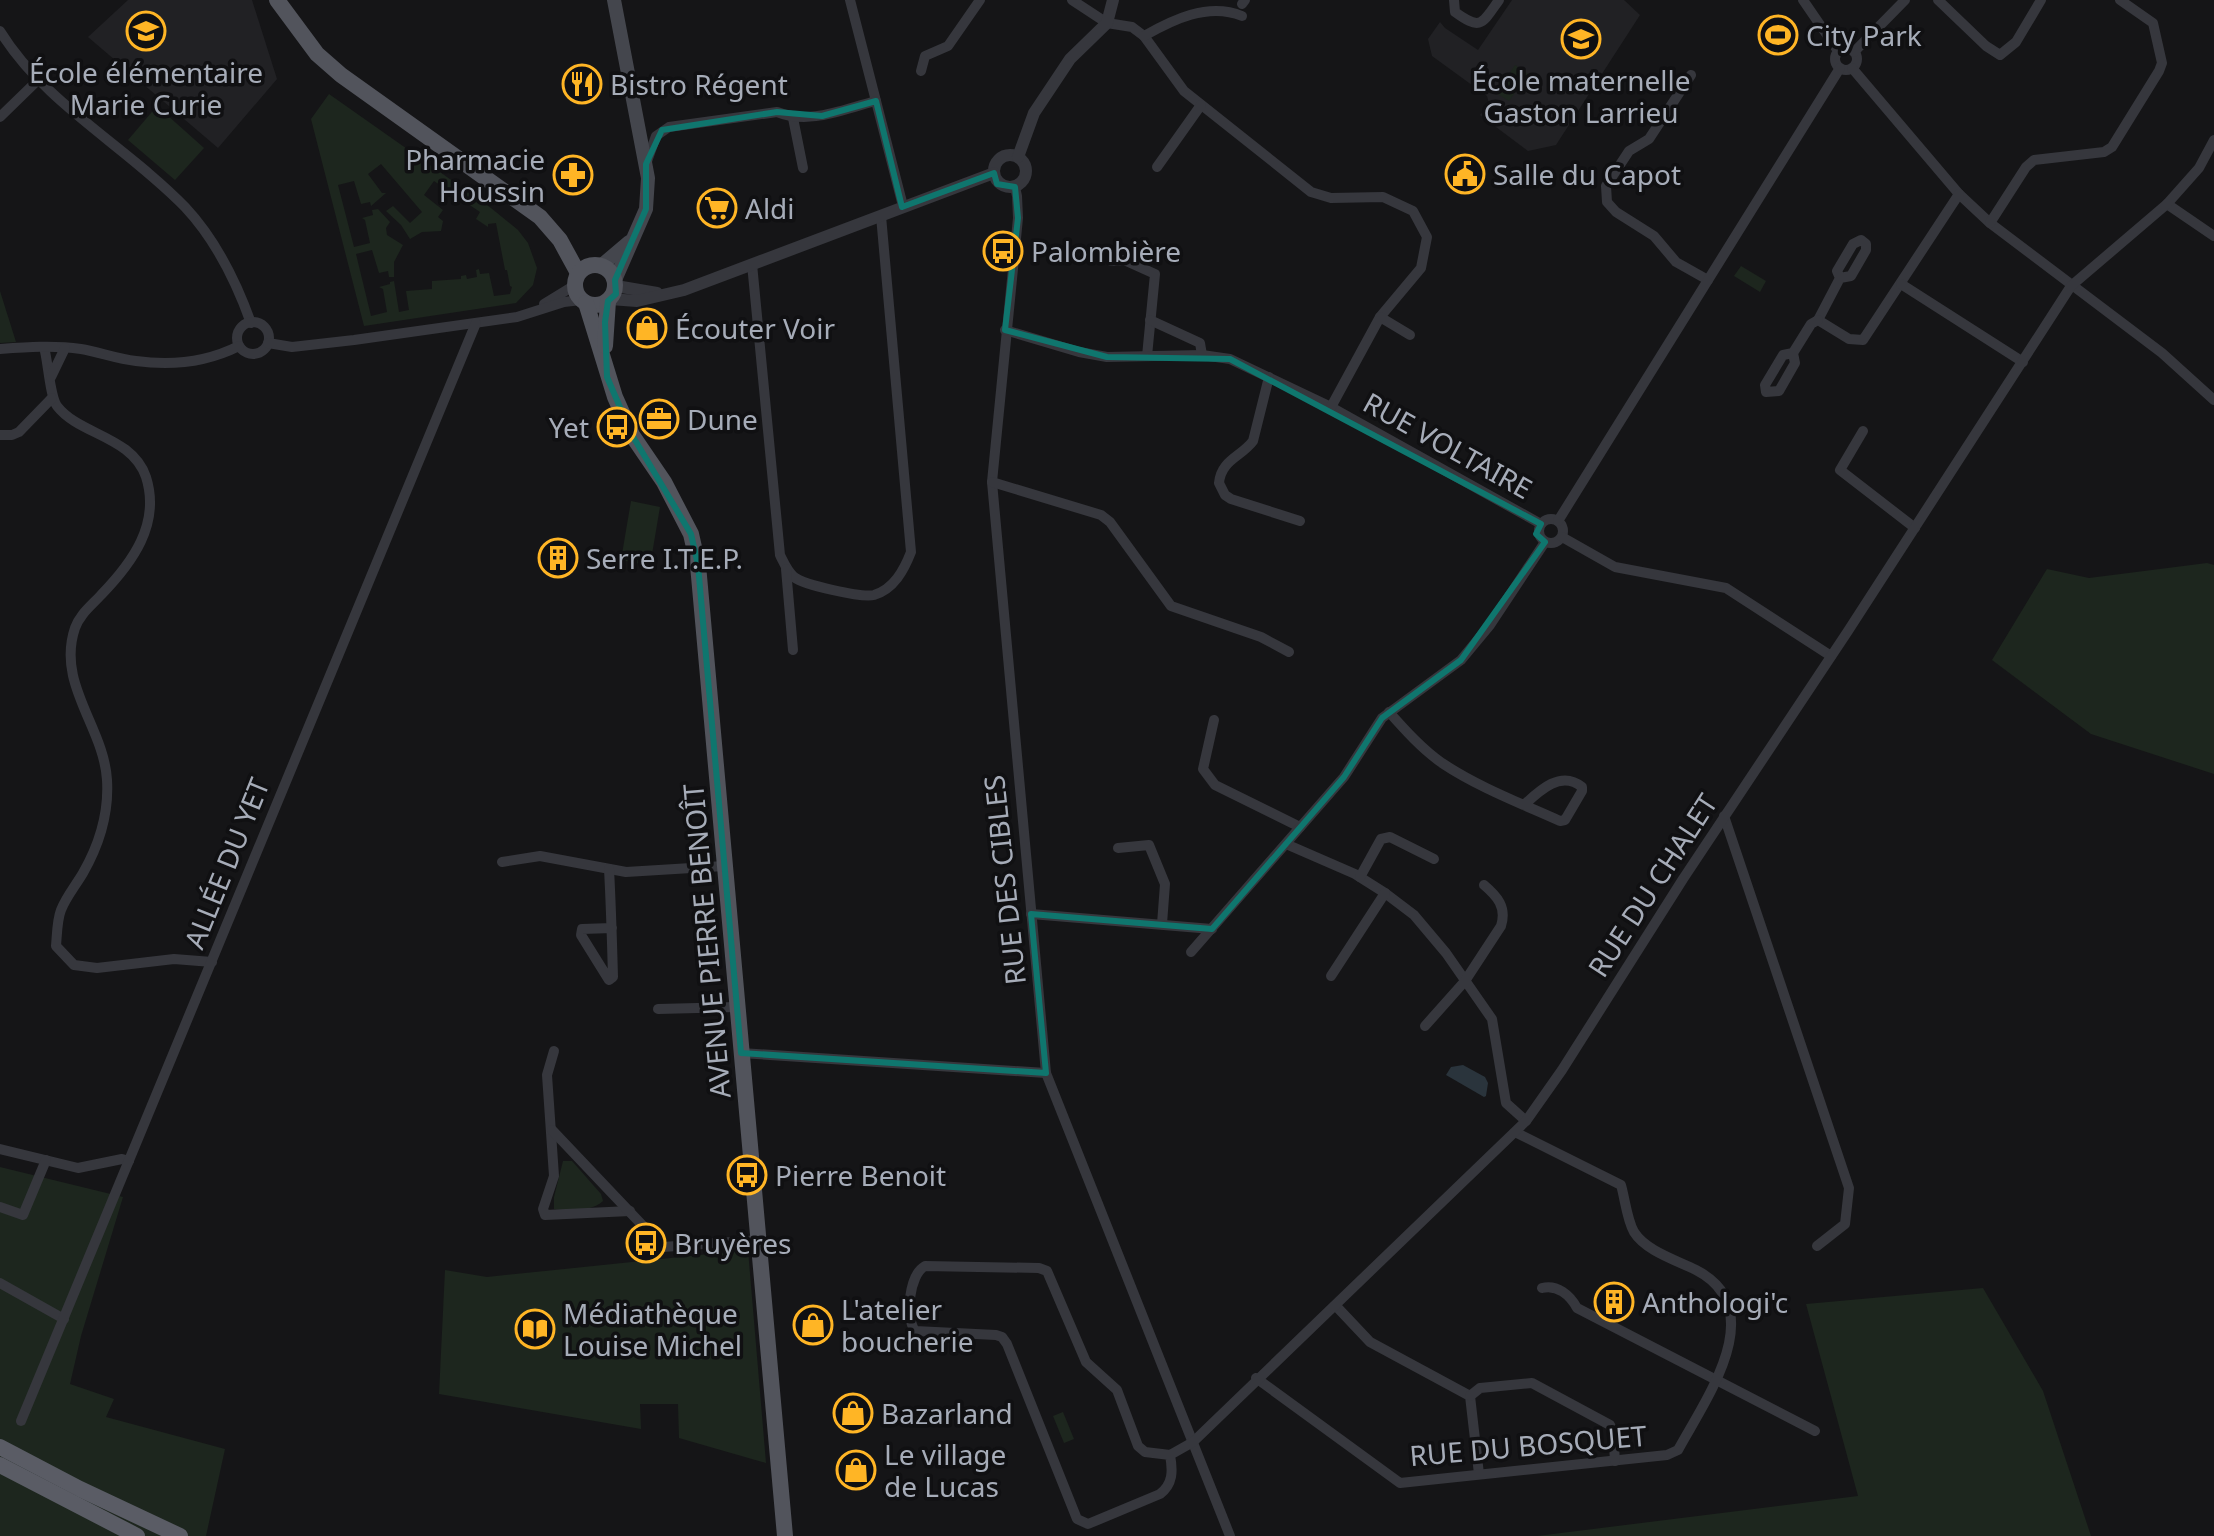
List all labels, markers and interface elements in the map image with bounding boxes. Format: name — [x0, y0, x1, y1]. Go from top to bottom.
school or university icon: École élémentaire Marie Curie — [125, 10, 167, 52]
sports icon: City Park — [1757, 14, 1799, 56]
place label: City Park — [1806, 16, 1922, 54]
school or university icon: École maternelle Gaston Larrieu — [1560, 18, 1602, 60]
place label: École élémentaire Marie Curie — [29, 53, 263, 123]
place label: École maternelle Gaston Larrieu — [1472, 61, 1690, 131]
restaurant icon: Bistro Régent — [561, 63, 603, 105]
place label: Bistro Régent — [610, 65, 788, 103]
place label: Pharmacie Houssin — [405, 140, 545, 210]
public building icon: Salle du Capot — [1444, 153, 1486, 195]
pharmacy icon: Pharmacie Houssin — [552, 154, 594, 196]
place label: Salle du Capot — [1493, 155, 1681, 193]
supermarket icon: Aldi — [696, 187, 738, 229]
place label: Aldi — [745, 189, 795, 227]
bus stop icon: Palombière — [982, 230, 1024, 272]
place label: Palombière — [1031, 232, 1181, 270]
shop icon: Écouter Voir — [626, 307, 668, 349]
place label: Écouter Voir — [675, 309, 835, 347]
street label: RUE VOLTAIRE — [1357, 383, 1539, 507]
office icon: Dune — [638, 398, 680, 440]
place label: Dune — [687, 400, 758, 438]
bus stop icon: Yet — [596, 406, 638, 448]
place label: Yet — [549, 408, 589, 446]
building icon: Serre I.T.E.P. — [537, 537, 579, 579]
place label: Serre I.T.E.P. — [586, 539, 743, 577]
street label: ALLÉE DU YET — [175, 772, 278, 954]
street label: RUE DES CIBLES — [974, 773, 1034, 987]
street label: AVENUE PIERRE BENOÎT — [673, 782, 739, 1100]
street label: RUE DU CHALET — [1579, 786, 1726, 984]
bus stop icon: Pierre Benoit — [726, 1154, 768, 1196]
place label: Pierre Benoit — [775, 1156, 946, 1194]
bus stop icon: Bruyères — [625, 1222, 667, 1264]
place label: Bruyères — [674, 1224, 791, 1262]
building icon: Anthologi'c — [1593, 1281, 1635, 1323]
place label: Anthologi'c — [1642, 1283, 1788, 1321]
place label: L'atelier boucherie — [841, 1290, 974, 1360]
place label: Médiathèque Louise Michel — [563, 1294, 742, 1364]
shop icon: L'atelier boucherie — [792, 1304, 834, 1346]
library icon: Médiathèque Louise Michel — [514, 1308, 556, 1350]
shop icon: Bazarland — [832, 1392, 874, 1434]
place label: Bazarland — [881, 1394, 1013, 1432]
street label: RUE DU BOSQUET — [1408, 1416, 1649, 1474]
place label: Le village de Lucas — [884, 1435, 1006, 1505]
shop icon: Le village de Lucas — [835, 1449, 877, 1491]

